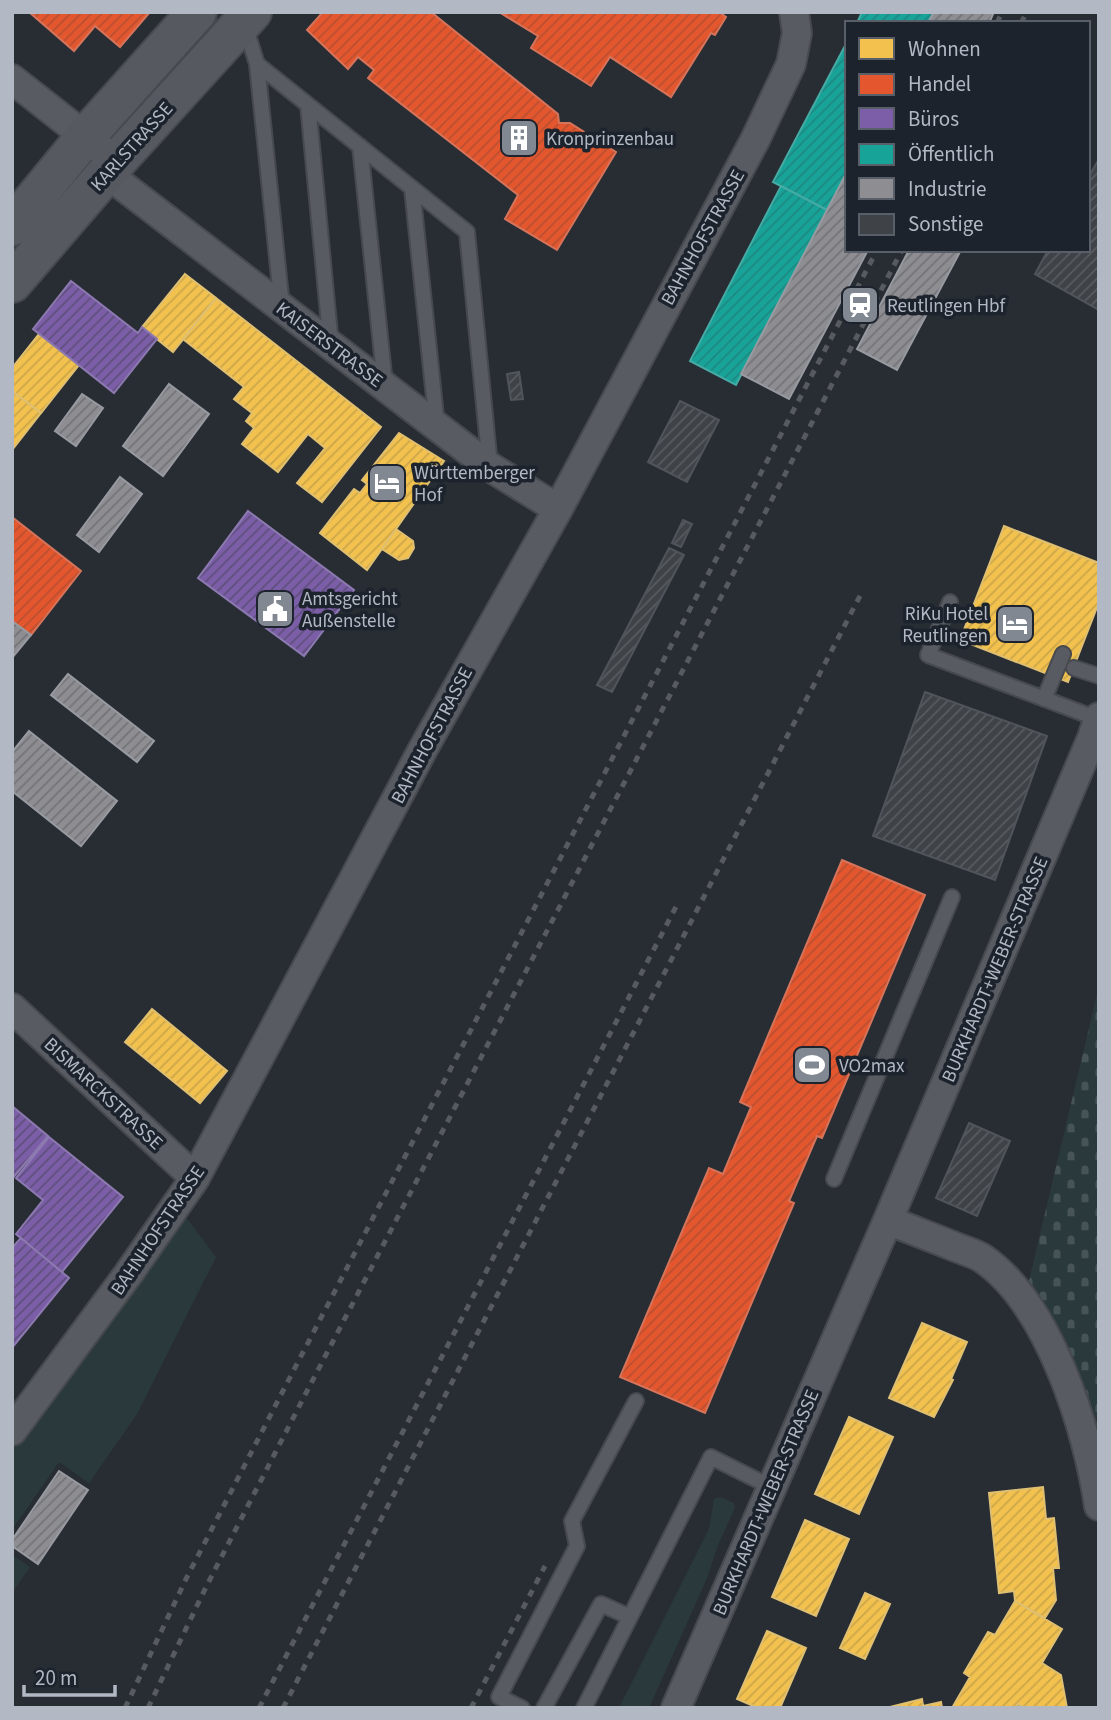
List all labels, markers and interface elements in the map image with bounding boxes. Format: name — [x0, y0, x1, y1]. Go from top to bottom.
legend — [845, 21, 1090, 252]
text: Wohnen — [908, 34, 981, 64]
text: Handel — [908, 69, 971, 99]
street label: KARLSTRASSE — [85, 96, 180, 198]
text: Büros — [908, 104, 959, 134]
building icon: Kronprinzenbau — [498, 117, 540, 159]
place label: Kronprinzenbau — [546, 126, 674, 153]
text: Öffentlich — [908, 139, 994, 169]
street label: BAHNHOFSTRASSE — [655, 165, 752, 310]
text: Industrie — [908, 174, 986, 204]
text: Sonstige — [908, 209, 983, 239]
station icon: Reutlingen Hbf — [839, 284, 881, 326]
place label: Reutlingen Hbf — [887, 293, 1007, 320]
street label: KAISERSTRASSE — [270, 296, 388, 394]
place label: Württemberger Hof — [414, 460, 535, 509]
hotel icon: Württemberger Hof — [366, 462, 408, 504]
place label: Amtsgericht Außenstelle — [302, 586, 398, 635]
public building icon: Amtsgericht Außenstelle — [254, 588, 296, 630]
place label: RiKu Hotel Reutlingen — [902, 601, 988, 650]
hotel icon: RiKu Hotel Reutlingen — [994, 603, 1036, 645]
street label: BAHNHOFSTRASSE — [385, 663, 480, 809]
street label: BURKHARDT+WEBER-STRASSE — [936, 853, 1055, 1087]
street label: BISMARCKSTRASSE — [37, 1032, 168, 1156]
sports icon: VO2max — [791, 1044, 833, 1086]
place label: VO2max — [839, 1053, 905, 1080]
street label: BAHNHOFSTRASSE — [105, 1161, 212, 1301]
street label: BURKHARDT+WEBER-STRASSE — [707, 1386, 826, 1620]
scale bar — [24, 1654, 116, 1698]
text: 20 m — [35, 1663, 77, 1693]

